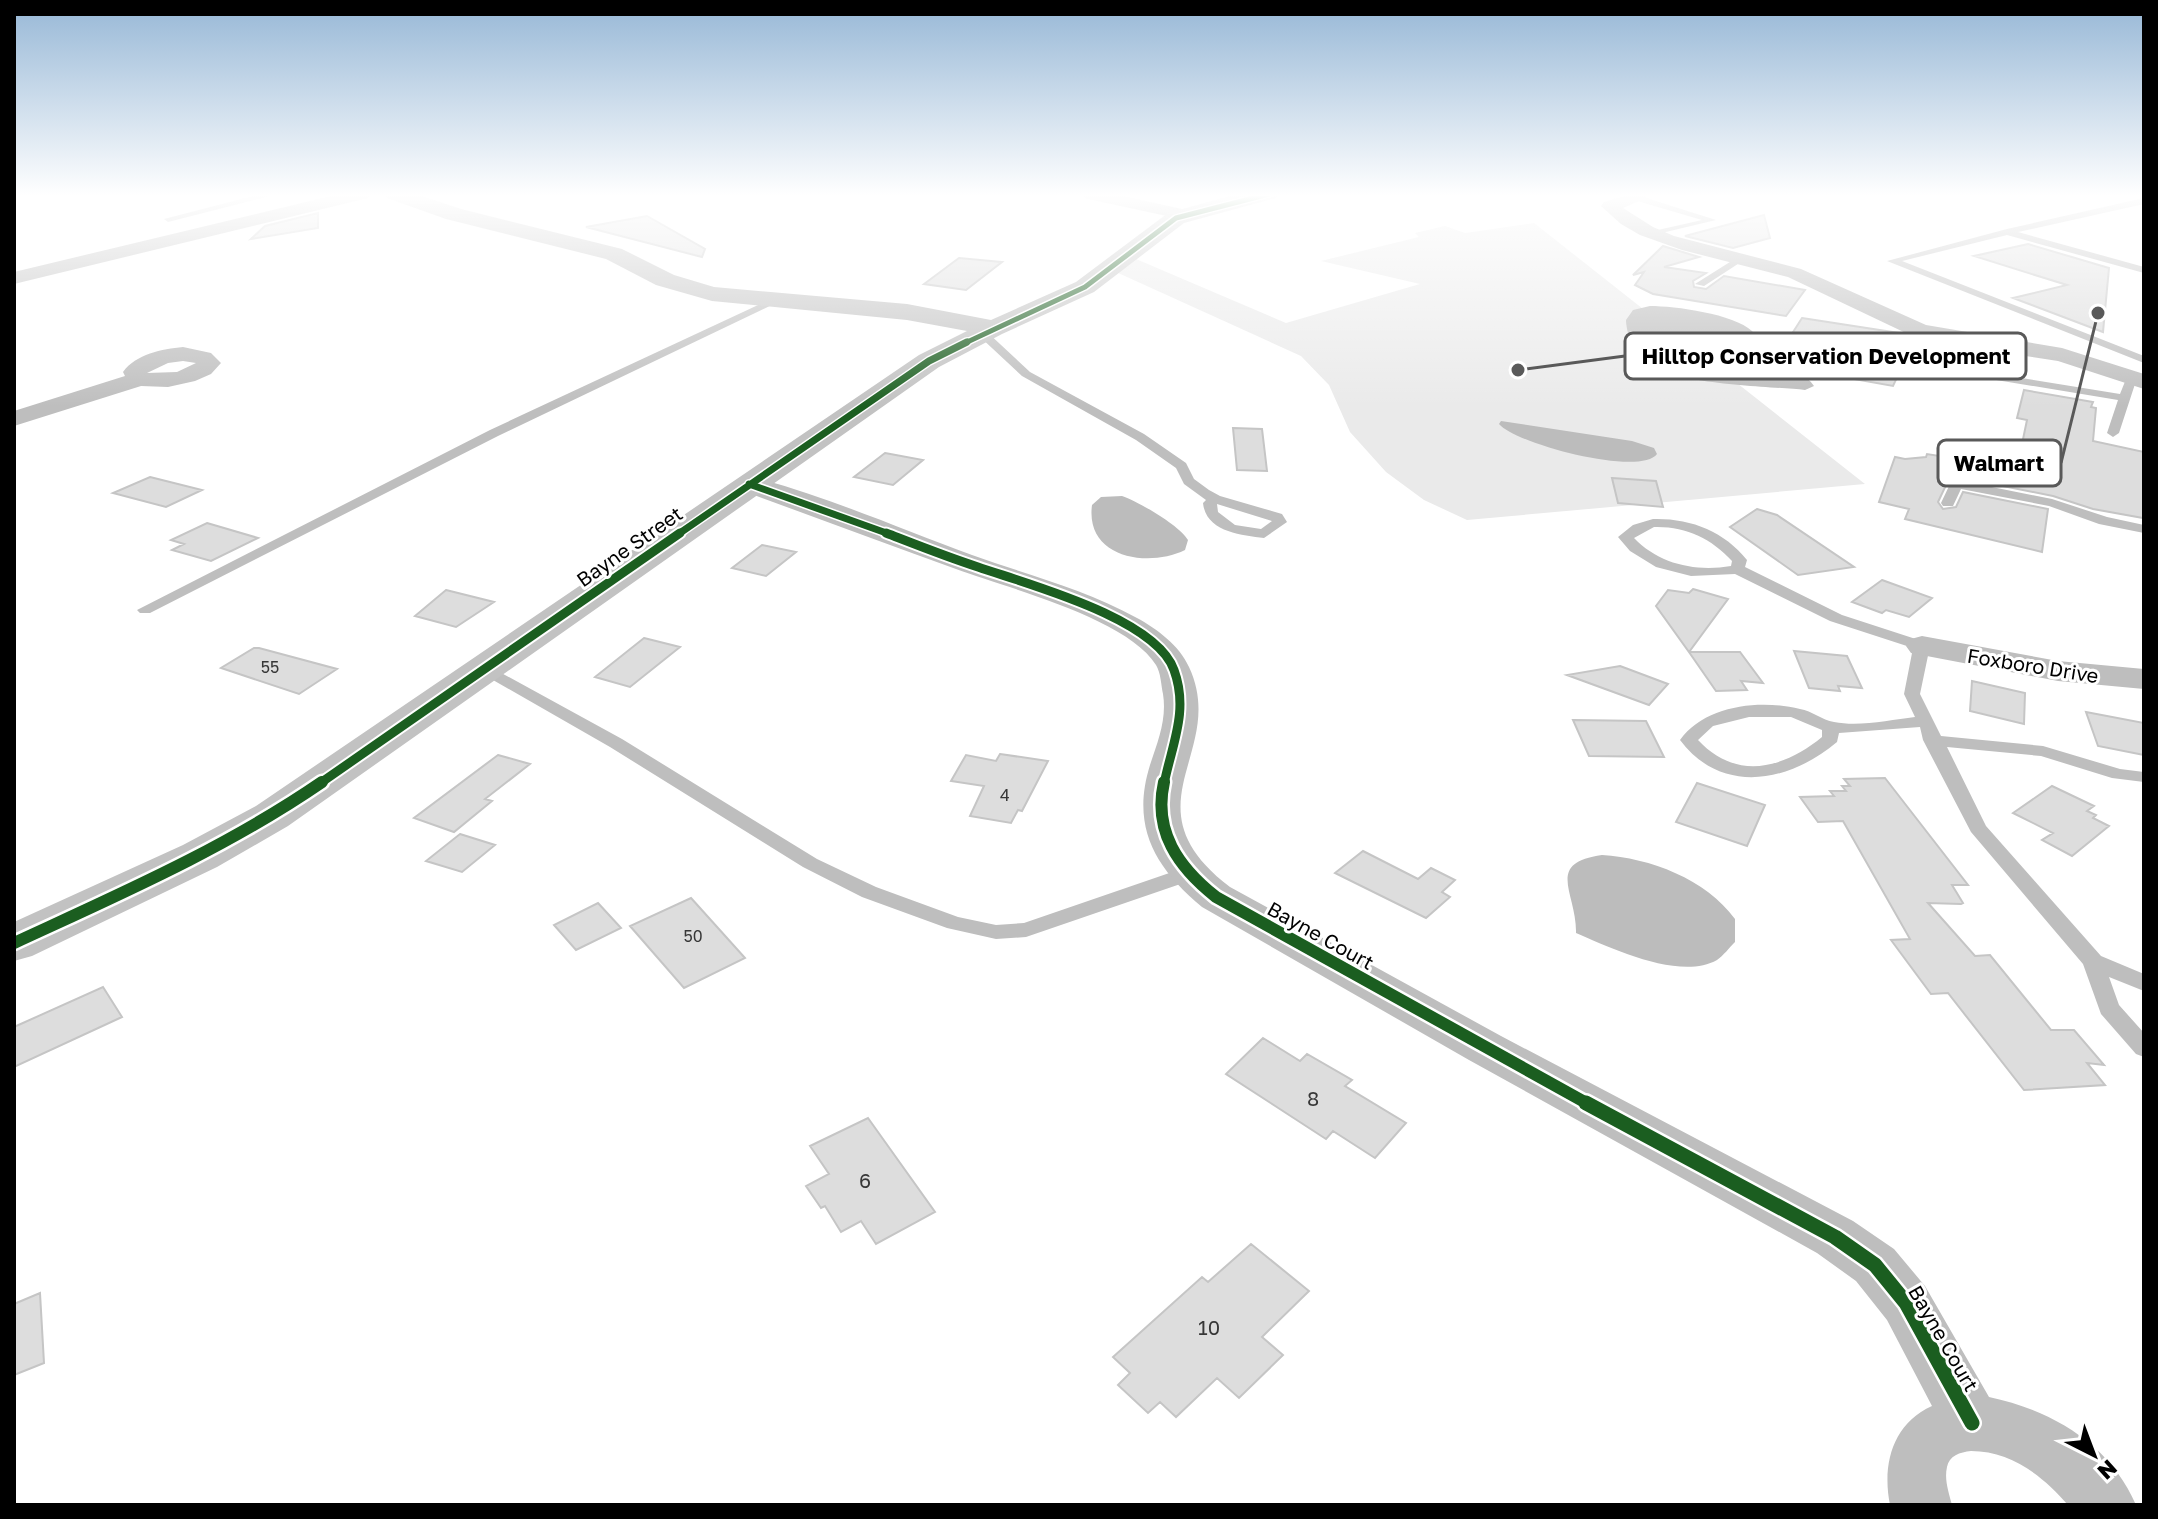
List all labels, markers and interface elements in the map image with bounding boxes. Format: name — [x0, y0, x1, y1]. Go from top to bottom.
callout: Hilltop Conservation Development — [1625, 333, 2026, 379]
text: Hilltop Conservation Development — [1641, 342, 2011, 369]
callout: Walmart — [1938, 440, 2061, 486]
text: Walmart — [1954, 449, 2045, 476]
street label: Bayne Street — [571, 501, 687, 591]
street label: Foxboro Drive — [1966, 643, 2100, 687]
house number: 55 — [261, 657, 279, 677]
house number: 4 — [1000, 785, 1010, 805]
street label: Bayne Court — [1263, 896, 1379, 974]
house number: 50 — [683, 926, 703, 946]
house number: 8 — [1307, 1086, 1319, 1110]
house number: 6 — [859, 1168, 871, 1192]
street label: Bayne Court — [1904, 1281, 1984, 1395]
house number: 10 — [1198, 1315, 1220, 1339]
north arrow — [2054, 1415, 2134, 1495]
text: N — [2092, 1455, 2123, 1486]

